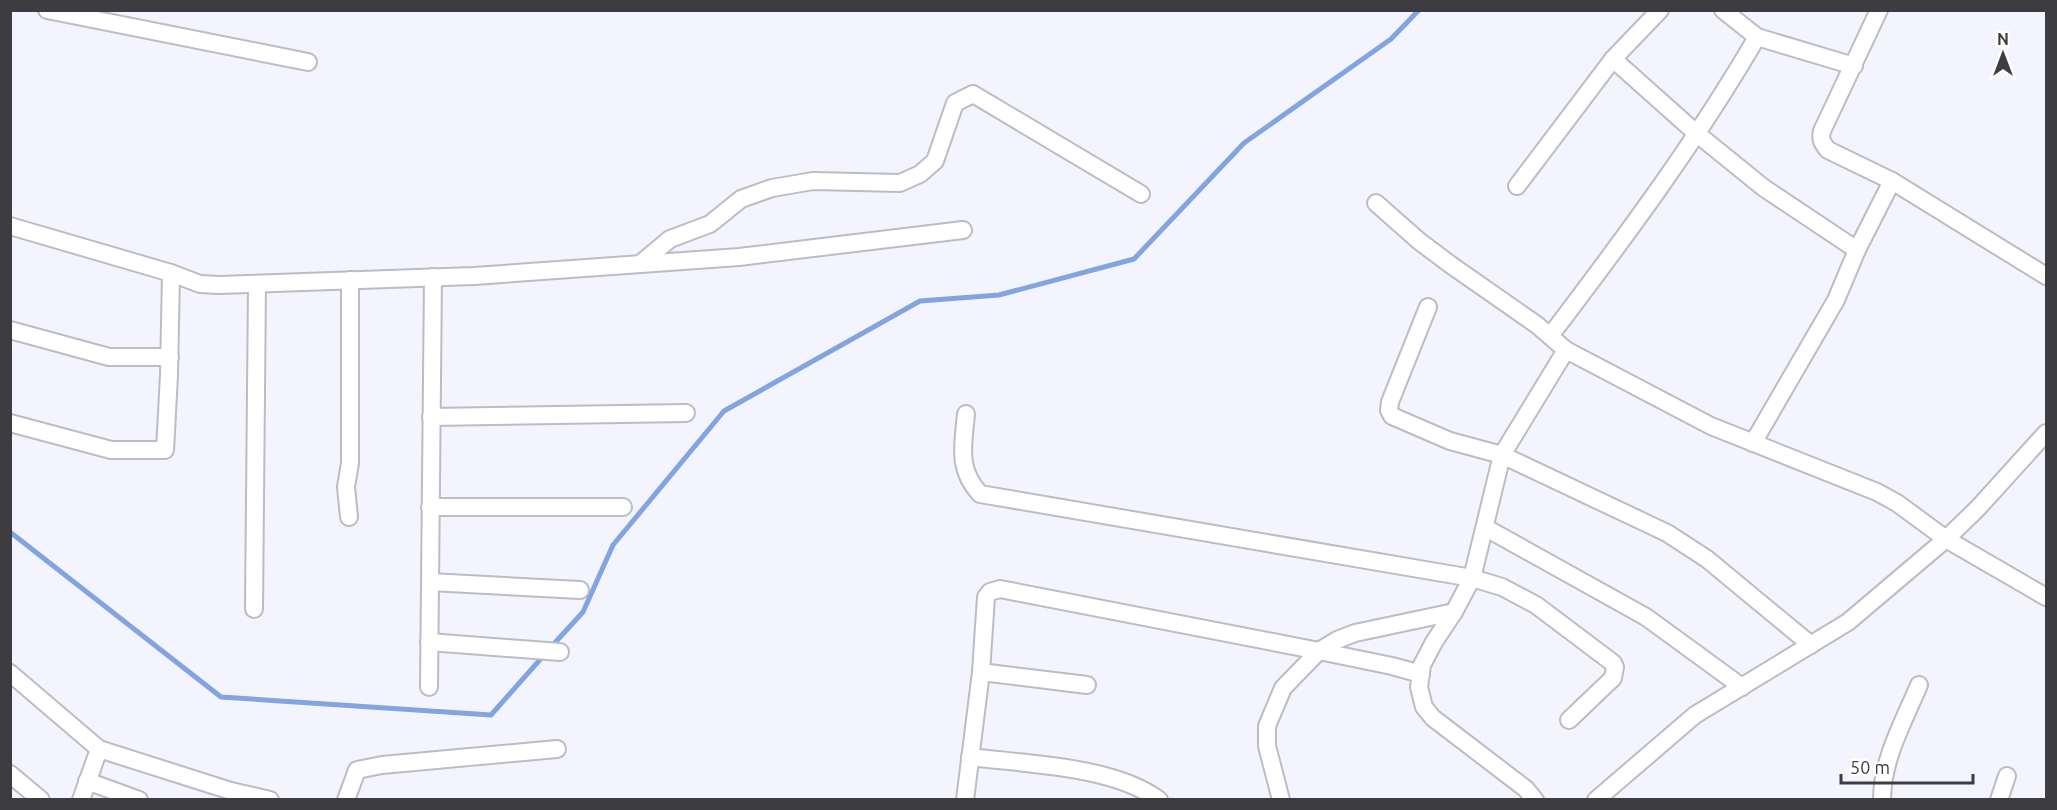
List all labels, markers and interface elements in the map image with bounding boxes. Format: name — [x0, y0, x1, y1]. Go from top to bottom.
north arrow — [1973, 24, 2033, 84]
text: N — [1997, 30, 2009, 48]
scale bar — [1841, 747, 1973, 785]
text: 50 m — [1850, 757, 1890, 777]

